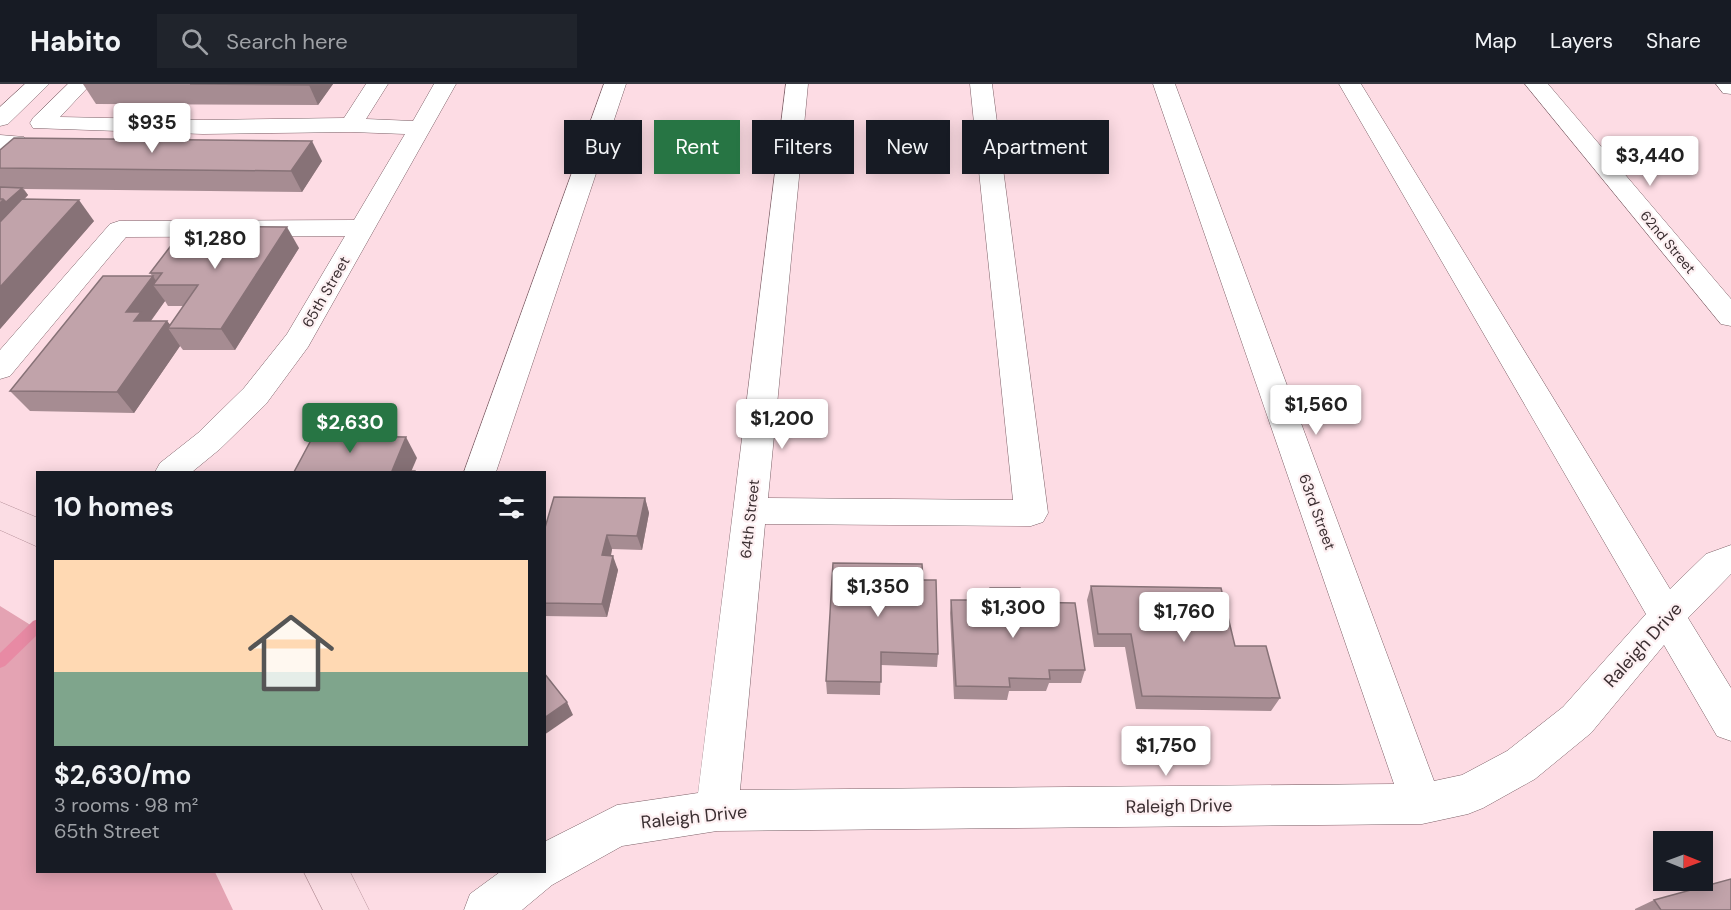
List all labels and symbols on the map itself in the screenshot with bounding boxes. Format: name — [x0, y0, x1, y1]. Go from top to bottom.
pin: $935 — [116, 103, 188, 154]
pin: $3,440 — [1601, 136, 1699, 187]
street label: 62nd Street — [1636, 207, 1700, 277]
pin: $1,280 — [166, 219, 264, 270]
street label: 65th Street — [298, 253, 355, 331]
pin: $1,560 — [1267, 385, 1365, 436]
pin: $1,200 — [733, 399, 831, 450]
pin: $2,630 — [301, 403, 399, 454]
street label: 63rd Street — [1294, 471, 1340, 553]
street label: 64th Street — [736, 478, 764, 560]
pin: $1,350 — [829, 567, 927, 618]
pin: $1,300 — [964, 588, 1062, 639]
pin: $1,760 — [1135, 592, 1233, 643]
street label: Raleigh Drive — [1598, 597, 1688, 693]
pin: $1,750 — [1117, 726, 1215, 777]
street label: Raleigh Drive — [1125, 793, 1233, 819]
street label: Raleigh Drive — [640, 799, 748, 835]
north arrow — [1653, 831, 1713, 891]

